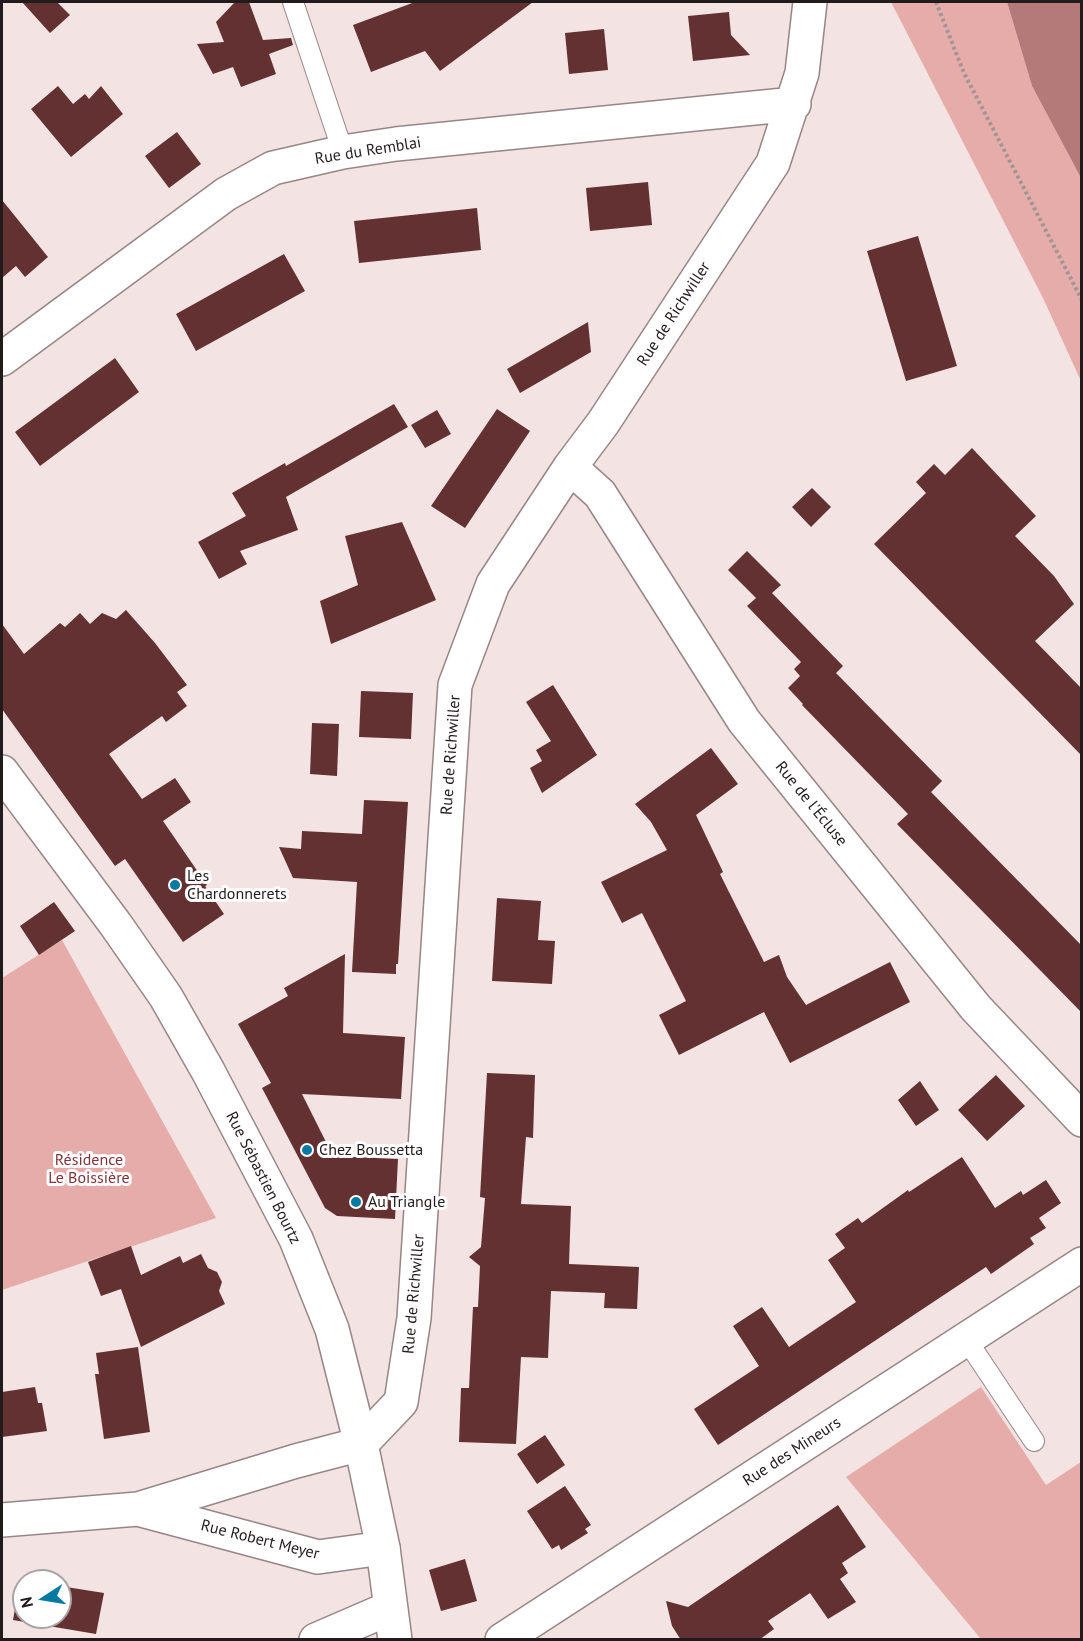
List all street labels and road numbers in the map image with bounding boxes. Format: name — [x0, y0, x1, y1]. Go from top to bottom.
street label: Rue du Remblai — [314, 133, 422, 169]
street label: Rue de Richwiller — [633, 258, 715, 370]
street label: Rue de Richwiller — [437, 694, 465, 816]
street label: Rue de l'Écluse — [771, 758, 851, 850]
street label: Rue Sébastien Bourtz — [221, 1108, 305, 1248]
street label: Rue de Richwiller — [399, 1233, 429, 1355]
street label: Rue des Mineurs — [739, 1413, 845, 1491]
street label: Rue Robert Meyer — [199, 1516, 321, 1564]

